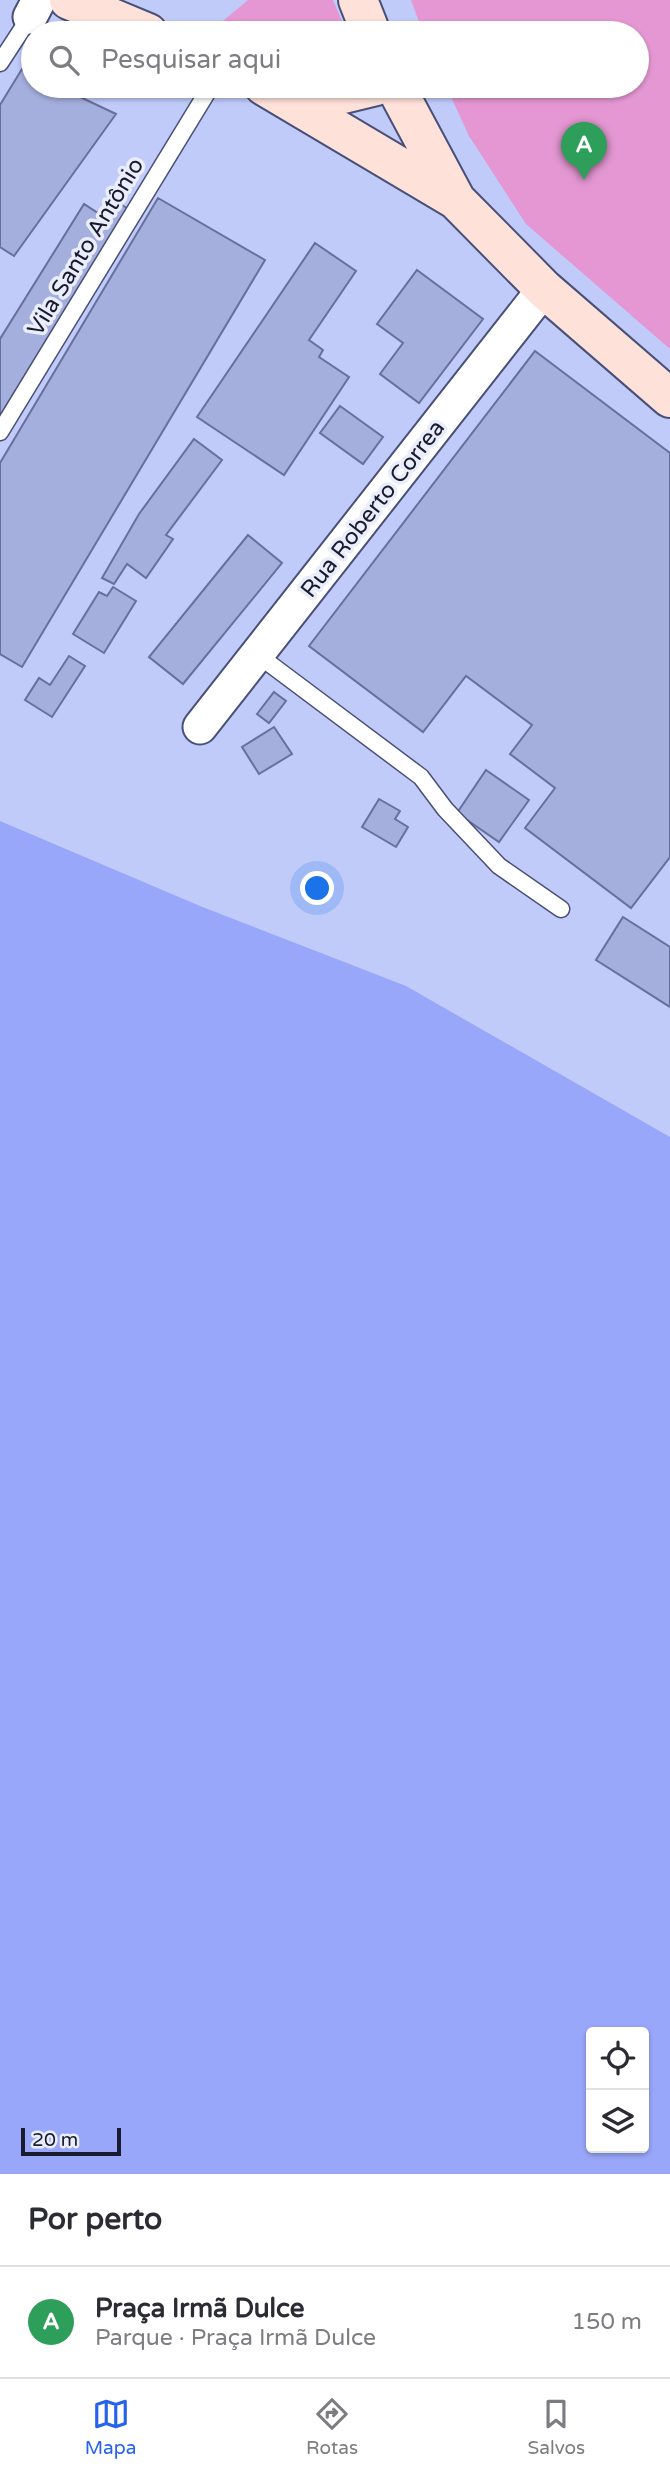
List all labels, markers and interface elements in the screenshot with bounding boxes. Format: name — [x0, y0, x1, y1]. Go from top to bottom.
search box — [21, 21, 649, 98]
icon: search — [45, 41, 83, 79]
text: Pesquisar aqui — [101, 44, 281, 75]
pin: A — [561, 122, 607, 180]
street label: Vila Santo Antônio — [22, 153, 150, 341]
street label: Rua Roberto Correa — [295, 415, 451, 603]
your location — [300, 871, 334, 905]
map controls — [586, 2027, 649, 2153]
button: locate — [586, 2027, 649, 2090]
button: layers — [586, 2090, 649, 2153]
scale bar — [21, 2125, 121, 2157]
text: 20 m — [32, 2129, 78, 2151]
text: Por perto — [28, 2201, 162, 2238]
text: Praça Irmã Dulce — [95, 2293, 305, 2324]
text: A — [42, 2308, 60, 2336]
text: 150 m — [572, 2308, 642, 2336]
text: Parque · Praça Irmã Dulce — [95, 2324, 376, 2352]
tab: Mapa — [85, 2395, 136, 2459]
tab: Rotas — [306, 2395, 358, 2459]
tab: Salvos — [528, 2395, 585, 2459]

